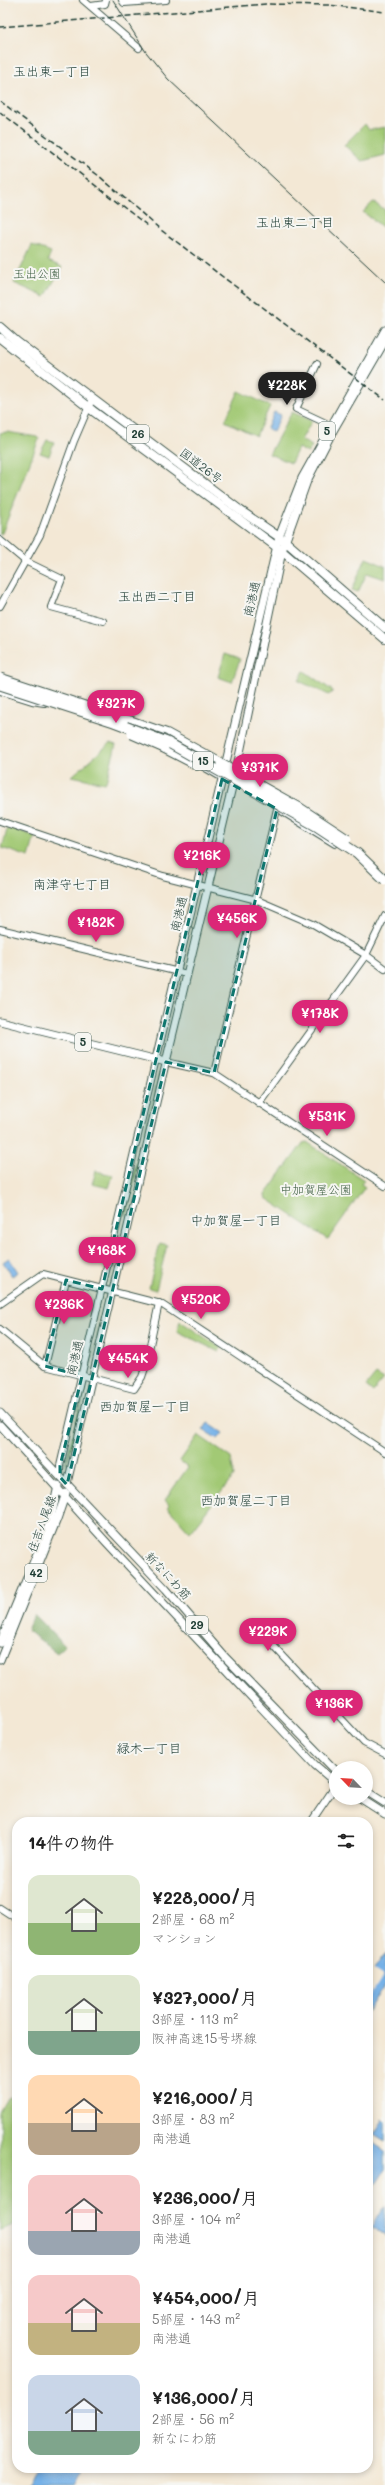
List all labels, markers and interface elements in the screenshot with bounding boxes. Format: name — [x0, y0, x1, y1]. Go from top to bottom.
district label: 玉出東一丁目 — [13, 62, 91, 79]
district label: 玉出東二丁目 — [256, 213, 334, 230]
park label: 玉出公園 — [13, 265, 61, 281]
pin: ¥228K — [259, 372, 315, 406]
text: ¥228K — [267, 376, 307, 393]
road number: 5 — [319, 422, 335, 440]
road number: 26 — [127, 425, 149, 443]
street label: 国道26号 — [177, 444, 226, 487]
street label: 南港通 — [239, 579, 263, 618]
district label: 玉出西二丁目 — [118, 587, 196, 604]
pin: ¥327K — [88, 690, 144, 724]
text: ¥327K — [96, 694, 136, 711]
road number: 15 — [193, 752, 213, 770]
pin: ¥371K — [232, 754, 288, 788]
text: ¥371K — [241, 758, 279, 775]
pin: ¥216K — [174, 842, 230, 876]
text: ¥216K — [183, 846, 221, 863]
district label: 南津守七丁目 — [33, 875, 111, 892]
street label: 南港通 — [166, 894, 190, 933]
pin: ¥456K — [209, 905, 265, 939]
pin: ¥182K — [68, 909, 124, 943]
text: ¥456K — [217, 909, 257, 926]
text: ¥182K — [77, 913, 115, 930]
pin: ¥178K — [292, 1000, 348, 1034]
text: ¥178K — [301, 1004, 339, 1021]
road number: 5 — [75, 1033, 91, 1051]
pin: ¥531K — [299, 1103, 355, 1137]
text: ¥531K — [308, 1107, 346, 1124]
park label: 中加賀屋公園 — [280, 1181, 352, 1197]
district label: 中加賀屋一丁目 — [190, 1211, 282, 1228]
pin: ¥168K — [79, 1237, 135, 1271]
text: ¥168K — [88, 1241, 126, 1258]
pin: ¥520K — [173, 1286, 229, 1320]
text: ¥520K — [181, 1290, 221, 1307]
pin: ¥236K — [36, 1291, 92, 1325]
text: ¥236K — [44, 1295, 84, 1312]
street label: 南港通 — [62, 1338, 86, 1377]
pin: ¥454K — [100, 1345, 156, 1379]
text: ¥454K — [107, 1349, 149, 1366]
district label: 西加賀屋一丁目 — [99, 1397, 191, 1414]
district label: 西加賀屋二丁目 — [200, 1491, 292, 1508]
street label: 住吉八尾線 — [23, 1493, 59, 1555]
street label: 新なにわ筋 — [142, 1548, 195, 1603]
road number: 42 — [25, 1564, 47, 1582]
road number: 29 — [186, 1616, 208, 1634]
pin: ¥229K — [240, 1618, 296, 1652]
text: ¥229K — [248, 1622, 288, 1639]
pin: ¥136K — [306, 1690, 362, 1724]
text: ¥136K — [315, 1694, 353, 1711]
district label: 緑木一丁目 — [116, 1739, 182, 1756]
north arrow — [329, 1761, 373, 1805]
map controls — [329, 1761, 373, 1805]
icon: filters — [335, 1830, 357, 1852]
text: 14件の物件 — [28, 1831, 114, 1853]
text: ¥228,000/月 — [152, 1886, 258, 1908]
icon: home — [60, 1891, 108, 1939]
text: 2部屋 · 68 m² — [152, 1910, 234, 1927]
text: マンション — [152, 1929, 216, 1946]
text: ¥327,000/月 — [152, 1986, 257, 2008]
icon: home — [60, 1991, 108, 2039]
text: 3部屋 · 113 m² — [152, 2010, 238, 2027]
text: 阪神高速15号堺線 — [152, 2029, 256, 2046]
text: ¥216,000/月 — [152, 2086, 255, 2108]
icon: home — [60, 2091, 108, 2139]
text: 3部屋 · 83 m² — [152, 2110, 235, 2127]
text: 南港通 — [152, 2129, 191, 2146]
text: ¥236,000/月 — [152, 2186, 258, 2208]
icon: home — [60, 2191, 108, 2239]
text: 3部屋 · 104 m² — [152, 2210, 241, 2227]
text: 南港通 — [152, 2229, 191, 2246]
text: ¥454,000/月 — [152, 2286, 260, 2308]
icon: home — [60, 2291, 108, 2339]
text: 5部屋 · 143 m² — [152, 2310, 240, 2327]
text: 南港通 — [152, 2329, 191, 2346]
text: ¥136,000/月 — [152, 2386, 256, 2408]
icon: home — [60, 2391, 108, 2439]
text: 2部屋 · 56 m² — [152, 2410, 234, 2427]
text: 新なにわ筋 — [152, 2429, 217, 2446]

